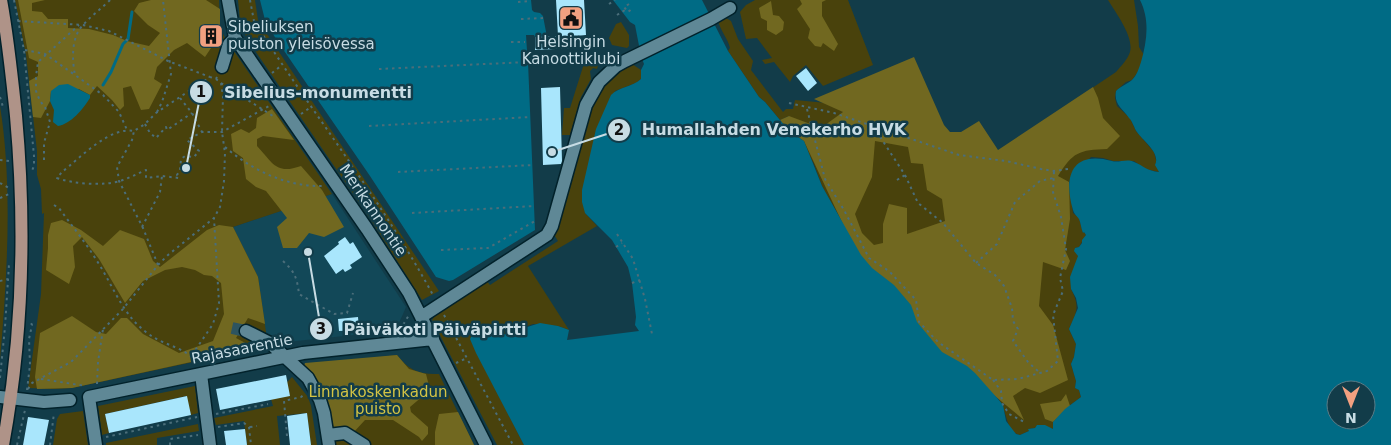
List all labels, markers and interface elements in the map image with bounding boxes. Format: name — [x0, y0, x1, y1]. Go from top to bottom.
public building icon: Helsingin Kanoottiklubi — [558, 5, 584, 31]
place label: Sibeliuksen puiston yleisövessa — [228, 18, 375, 53]
building icon: Sibeliuksen puiston yleisövessa — [198, 23, 224, 49]
place label: Helsingin Kanoottiklubi — [522, 33, 620, 68]
callout: Sibelius-monumentti — [189, 77, 422, 108]
text: 1 — [196, 83, 206, 101]
text: Sibelius-monumentti — [224, 83, 412, 102]
callout: Humallahden Venekerho HVK — [607, 114, 916, 145]
text: Humallahden Venekerho HVK — [642, 120, 907, 139]
text: 2 — [614, 121, 624, 139]
street label: Merikannontie — [336, 161, 410, 259]
callout: Päiväkoti Päiväpirtti — [308, 314, 537, 345]
text: 3 — [316, 320, 326, 338]
text: Päiväkoti Päiväpirtti — [343, 320, 527, 339]
street label: Rajasaarentie — [190, 330, 294, 368]
north arrow — [1326, 380, 1376, 430]
park label: Linnakoskenkadun puisto — [309, 383, 447, 418]
text: N — [1345, 410, 1357, 426]

